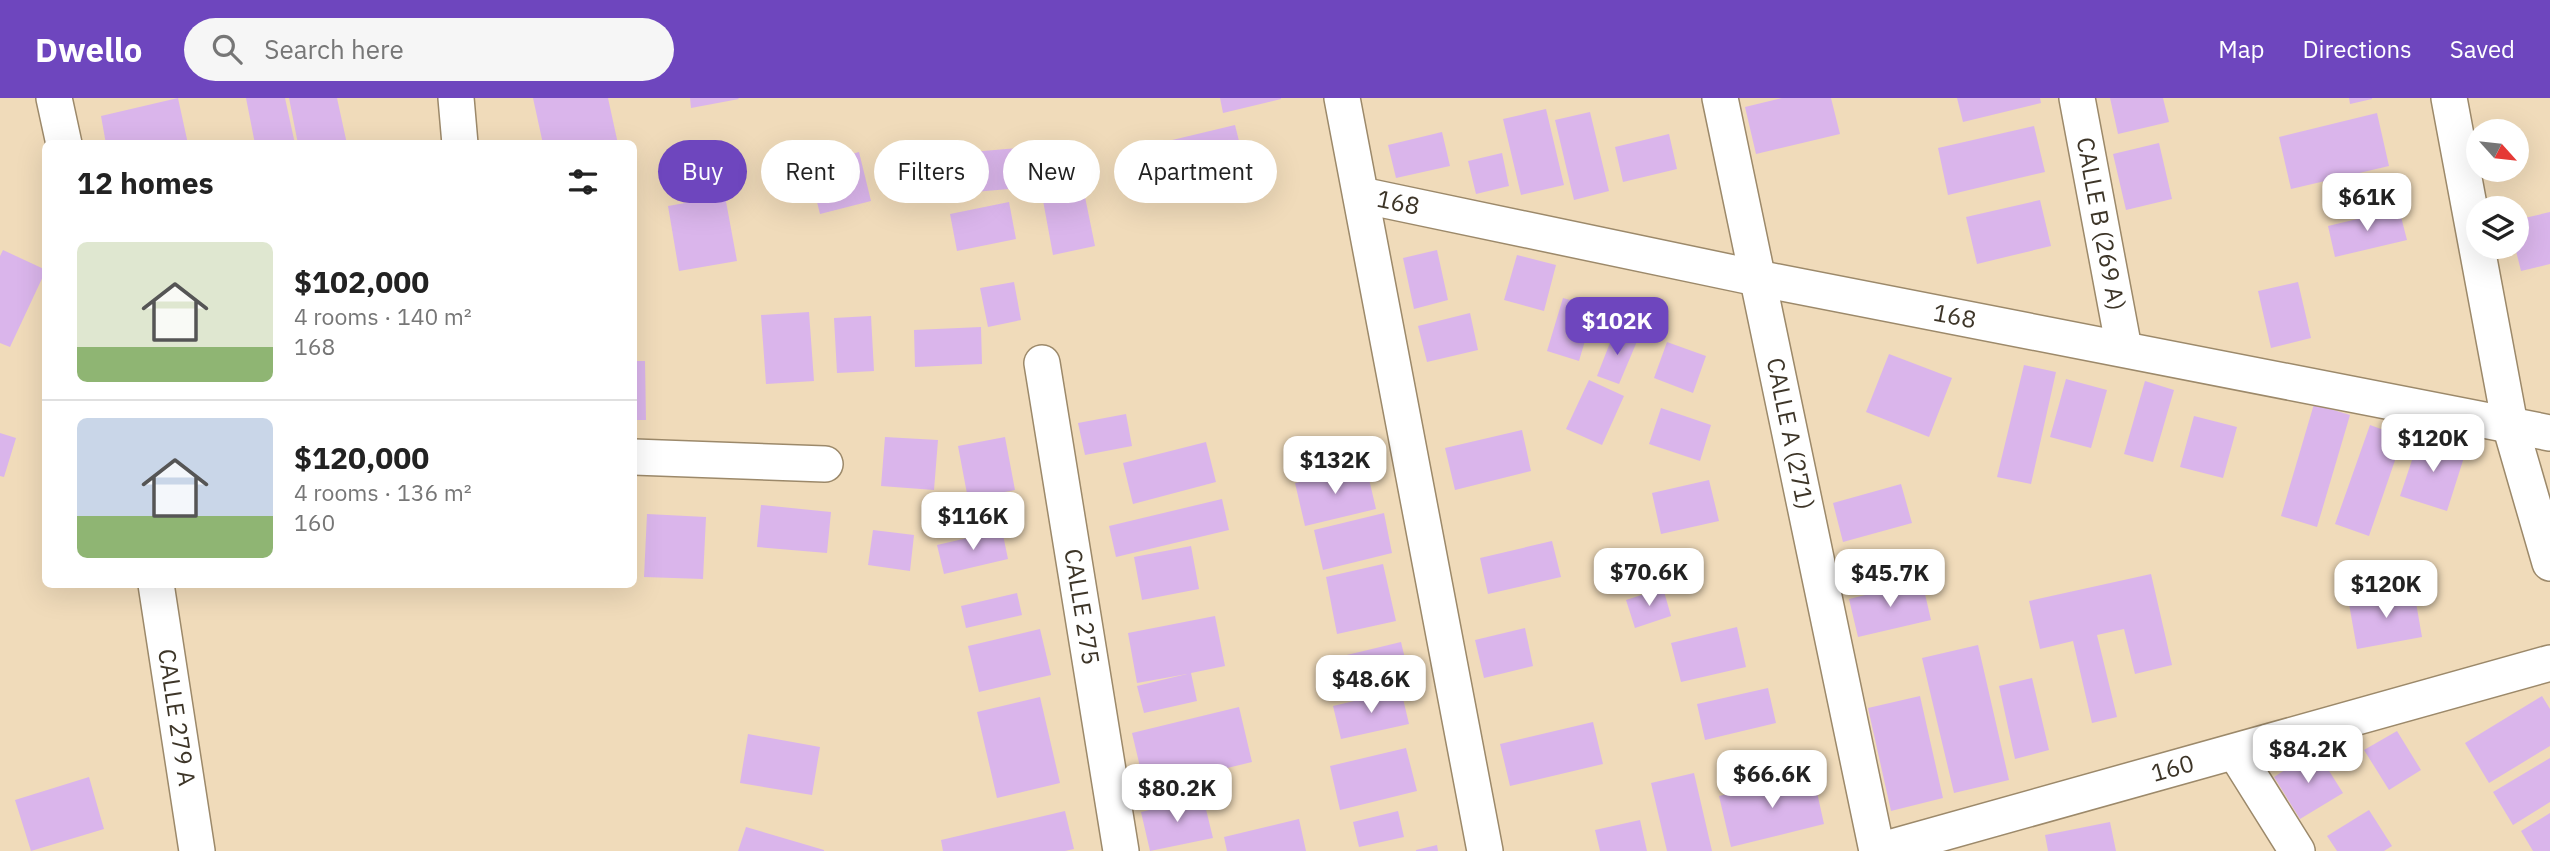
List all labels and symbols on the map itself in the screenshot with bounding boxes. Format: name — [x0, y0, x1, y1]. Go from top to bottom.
north arrow — [2466, 119, 2529, 182]
street label: CALLE B (269 A) — [2070, 134, 2133, 313]
pin: $61K — [2326, 174, 2408, 233]
street label: 168 — [1374, 182, 1423, 222]
street label: 168 — [1931, 296, 1979, 336]
pin: $102K — [1568, 298, 1666, 357]
street label: CALLE A (271) — [1760, 355, 1822, 512]
pin: $120K — [2384, 414, 2482, 474]
pin: $132K — [1286, 436, 1384, 496]
pin: $116K — [924, 492, 1022, 552]
street label: CALLE 275 — [1057, 546, 1108, 667]
pin: $70.6K — [1592, 548, 1706, 608]
pin: $45.7K — [1833, 550, 1947, 609]
pin: $120K — [2337, 560, 2435, 620]
street label: CALLE 279 A — [151, 647, 204, 788]
pin: $48.6K — [1314, 656, 1428, 715]
pin: $84.2K — [2251, 726, 2365, 785]
street label: 160 — [2147, 746, 2198, 789]
pin: $66.6K — [1715, 750, 1829, 810]
pin: $80.2K — [1120, 764, 1234, 824]

